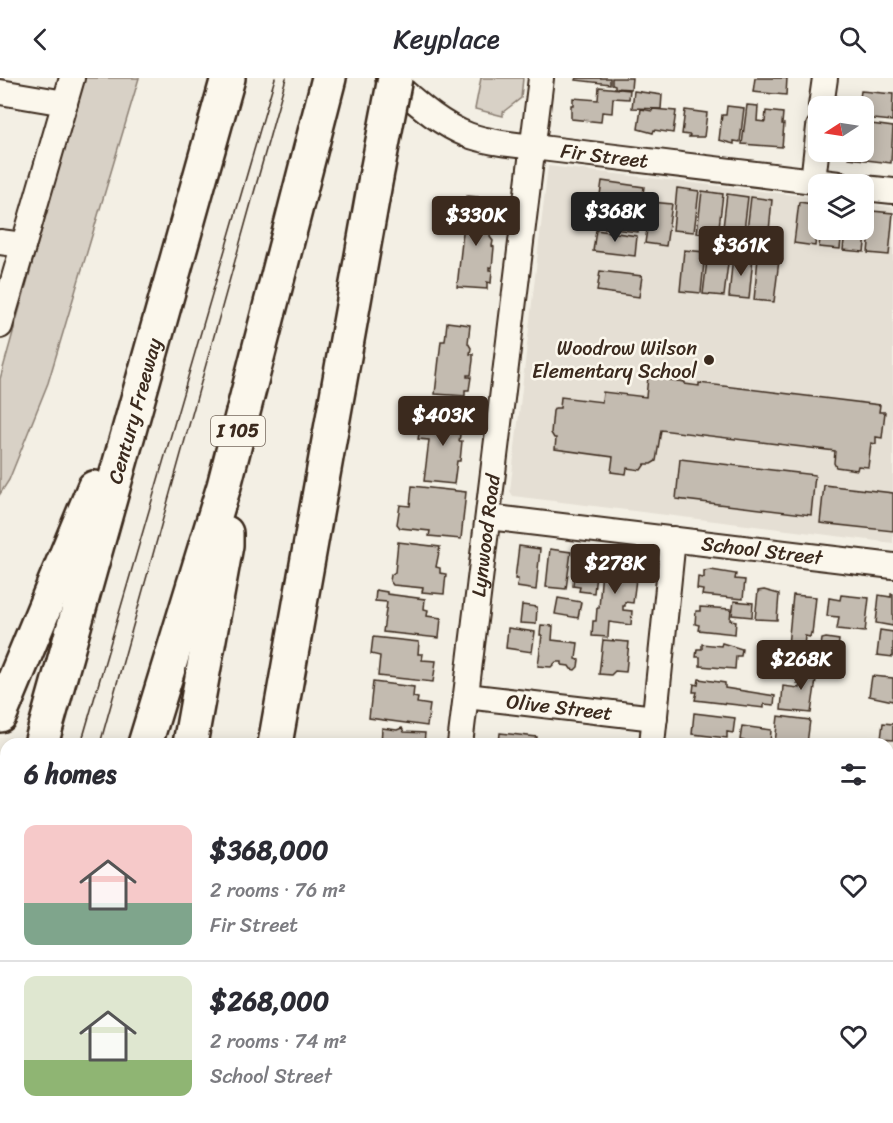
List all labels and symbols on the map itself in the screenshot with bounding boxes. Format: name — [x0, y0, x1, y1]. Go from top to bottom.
north arrow — [808, 96, 874, 162]
street label: Fir Street — [559, 133, 650, 179]
pin: $368K — [573, 192, 657, 243]
pin: $330K — [434, 196, 518, 247]
pin: $361K — [699, 226, 783, 277]
place label: Woodrow Wilson Elementary School — [532, 331, 697, 389]
street label: Century Freeway — [98, 333, 172, 488]
marker: Woodrow Wilson Elementary School — [702, 353, 716, 367]
pin: $403K — [401, 396, 485, 447]
road number: I 105 — [211, 416, 265, 446]
street label: Lynwood Road — [461, 471, 511, 599]
street label: School Street — [699, 526, 825, 575]
pin: $278K — [573, 544, 657, 595]
pin: $268K — [759, 640, 843, 691]
street label: Olive Street — [504, 684, 614, 731]

